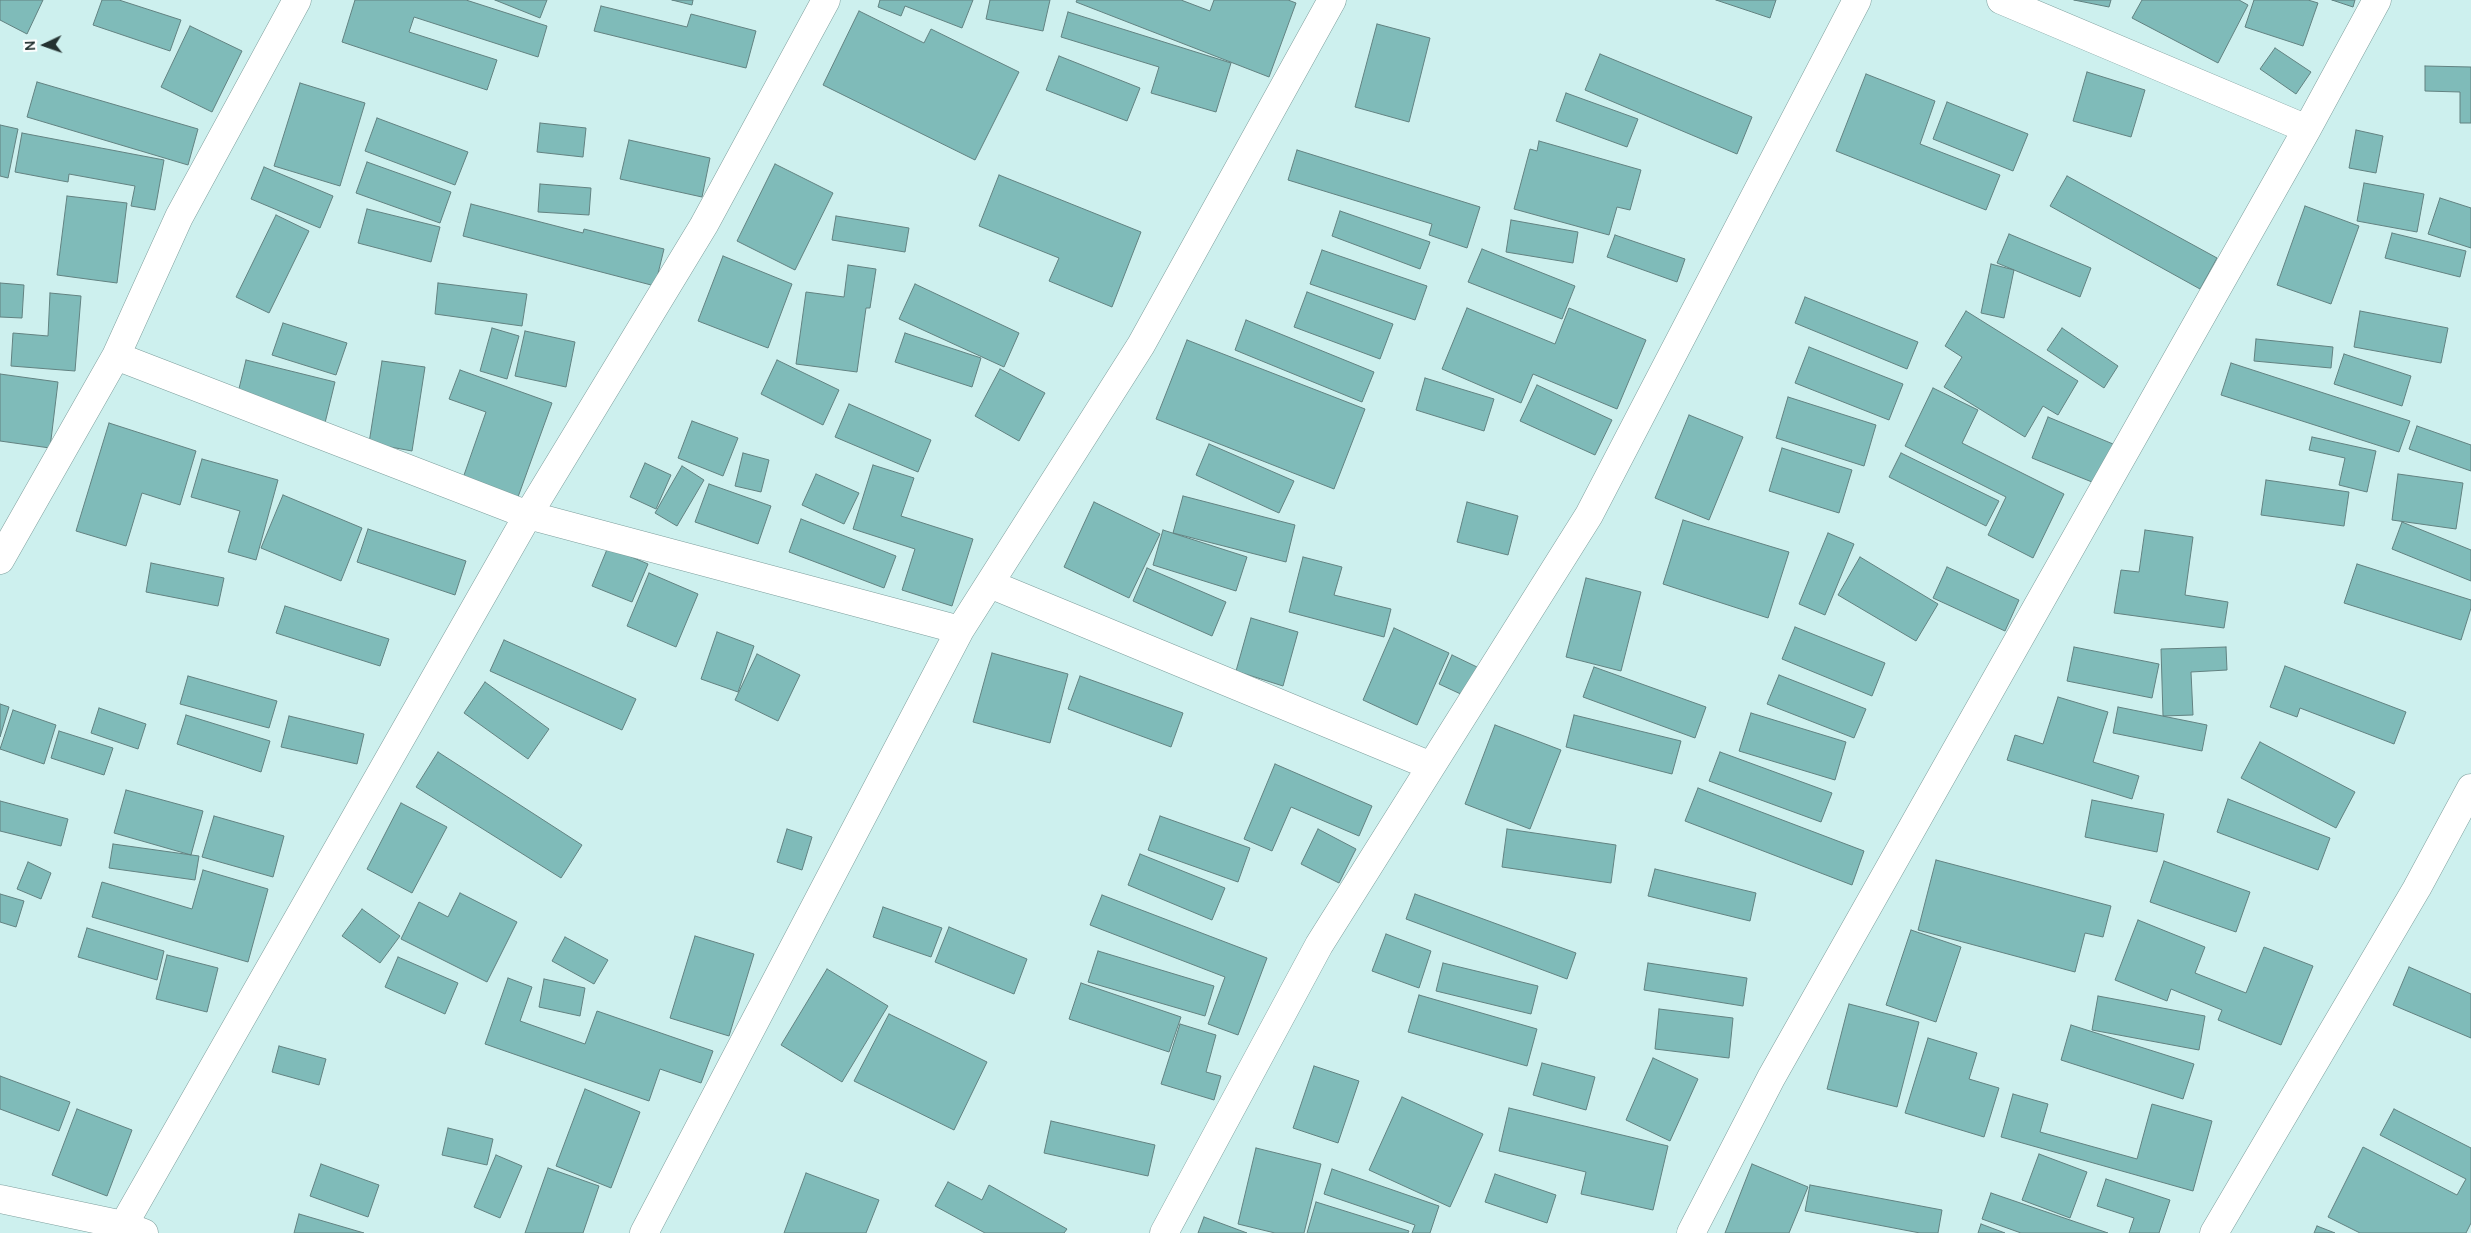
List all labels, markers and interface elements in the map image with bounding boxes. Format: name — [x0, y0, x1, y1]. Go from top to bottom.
north arrow — [20, 20, 70, 70]
text: N — [20, 40, 39, 51]

